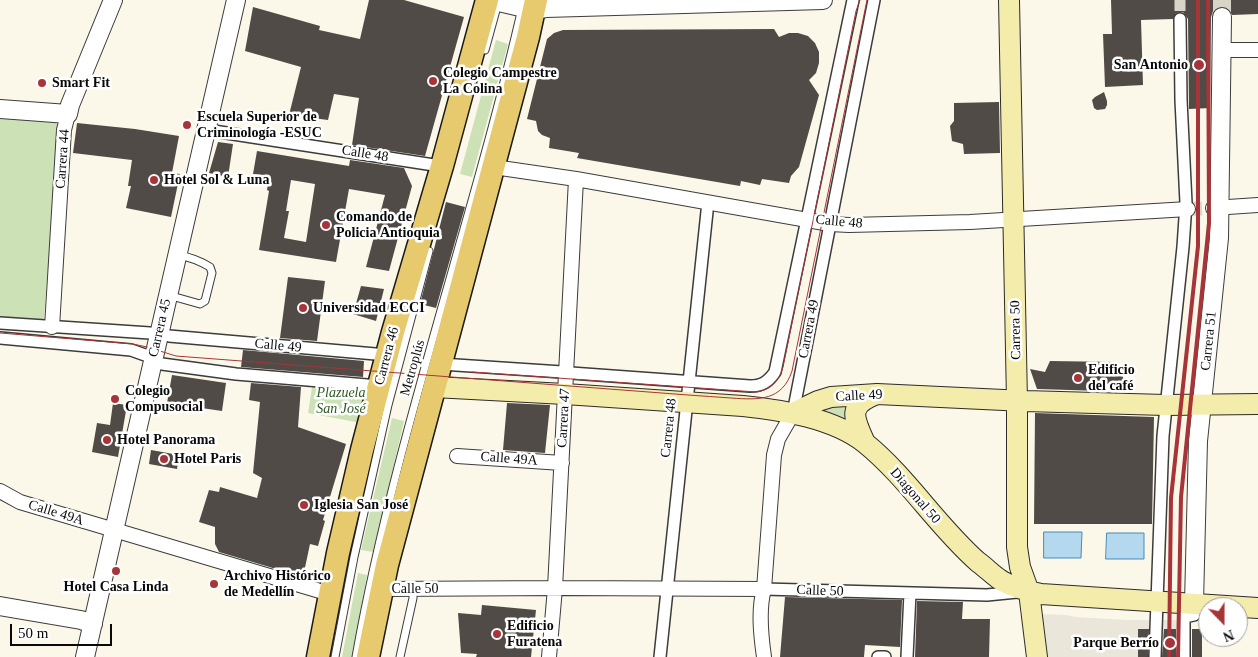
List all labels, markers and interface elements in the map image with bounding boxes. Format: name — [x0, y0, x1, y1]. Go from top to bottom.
place label: San Antonio — [1114, 57, 1188, 73]
marker: San Antonio — [1192, 58, 1206, 72]
place label: Colegio Campestre La Colina — [443, 65, 557, 98]
place label: Smart Fit — [52, 75, 110, 91]
marker: Colegio Campestre La Colina — [427, 75, 439, 87]
marker: Smart Fit — [36, 77, 48, 89]
place label: Escuela Superior de Criminología -ESUC — [197, 109, 322, 142]
marker: Escuela Superior de Criminología -ESUC — [181, 119, 193, 131]
street label: Carrera 44 — [53, 129, 73, 189]
street label: Calle 48 — [340, 142, 390, 166]
place label: Hotel Sol & Luna — [164, 172, 269, 188]
marker: Hotel Sol & Luna — [148, 174, 160, 186]
place label: Comando de Policia Antioquia — [336, 209, 440, 242]
street label: Calle 48 — [815, 212, 863, 232]
marker: Comando de Policia Antioquia — [320, 219, 332, 231]
street label: Carrera 45 — [145, 297, 175, 359]
street label: Carrera 49 — [795, 298, 823, 360]
place label: Universidad ECCI — [313, 300, 425, 316]
street label: Carrera 50 — [1007, 300, 1025, 360]
marker: Universidad ECCI — [297, 302, 309, 314]
street label: Carrera 51 — [1198, 311, 1220, 371]
street label: Carrera 46 — [371, 325, 403, 387]
street label: Calle 49 — [254, 336, 302, 356]
street label: Metroplús — [397, 338, 429, 398]
place label: Edificio del café — [1088, 362, 1135, 394]
marker: Edificio del café — [1072, 372, 1084, 384]
place label: Colegio Compusocial — [125, 383, 203, 416]
park label: Plazuela San José — [316, 385, 366, 418]
street label: Calle 49 — [835, 386, 883, 406]
street label: Carrera 47 — [554, 388, 574, 448]
marker: Colegio Compusocial — [109, 393, 121, 405]
street label: Carrera 48 — [658, 398, 680, 458]
place label: Hotel Panorama — [117, 432, 215, 448]
marker: Hotel Panorama — [101, 434, 113, 446]
street label: Calle 49A — [480, 449, 538, 469]
place label: Hotel Paris — [174, 451, 241, 467]
marker: Hotel Paris — [158, 453, 170, 465]
street label: Diagonal 50 — [886, 465, 944, 527]
street label: Calle 49A — [26, 497, 86, 529]
place label: Iglesia San José — [314, 497, 408, 513]
marker: Iglesia San José — [298, 499, 310, 511]
marker: Hotel Casa Linda — [110, 565, 122, 577]
place label: Archivo Histórico de Medellín — [224, 568, 331, 600]
marker: Archivo Histórico de Medellín — [208, 578, 220, 590]
place label: Hotel Casa Linda — [63, 579, 169, 595]
street label: Calle 50 — [391, 581, 439, 597]
street label: Calle 50 — [796, 582, 844, 600]
north arrow — [1198, 597, 1248, 647]
scale bar — [12, 614, 115, 646]
place label: Edificio Furatena — [507, 618, 562, 650]
text: 50 m — [18, 625, 48, 641]
text: N — [1221, 627, 1236, 644]
marker: Edificio Furatena — [491, 628, 503, 640]
place label: Parque Berrío — [1073, 635, 1159, 651]
marker: Parque Berrío — [1163, 636, 1177, 650]

